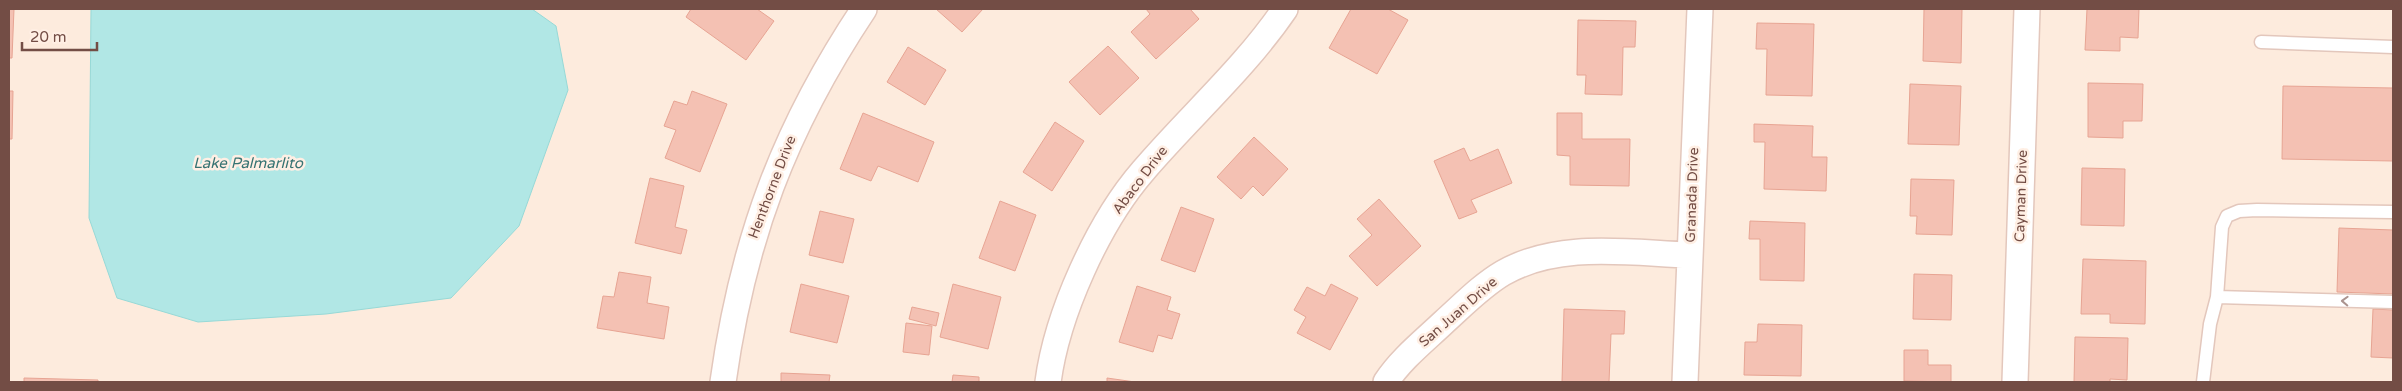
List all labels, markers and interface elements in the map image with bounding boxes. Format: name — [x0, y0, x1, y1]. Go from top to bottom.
scale bar — [22, 20, 98, 52]
text: 20 m — [30, 28, 67, 46]
street label: Henthorne Drive — [745, 133, 799, 241]
street label: Abaco Drive — [1109, 142, 1171, 218]
street label: Granada Drive — [1682, 147, 1702, 243]
street label: Cayman Drive — [2011, 149, 2031, 242]
water label: Lake Palmarlito — [193, 154, 304, 172]
street label: San Juan Drive — [1415, 273, 1501, 351]
one-way arrow — [2340, 295, 2348, 306]

